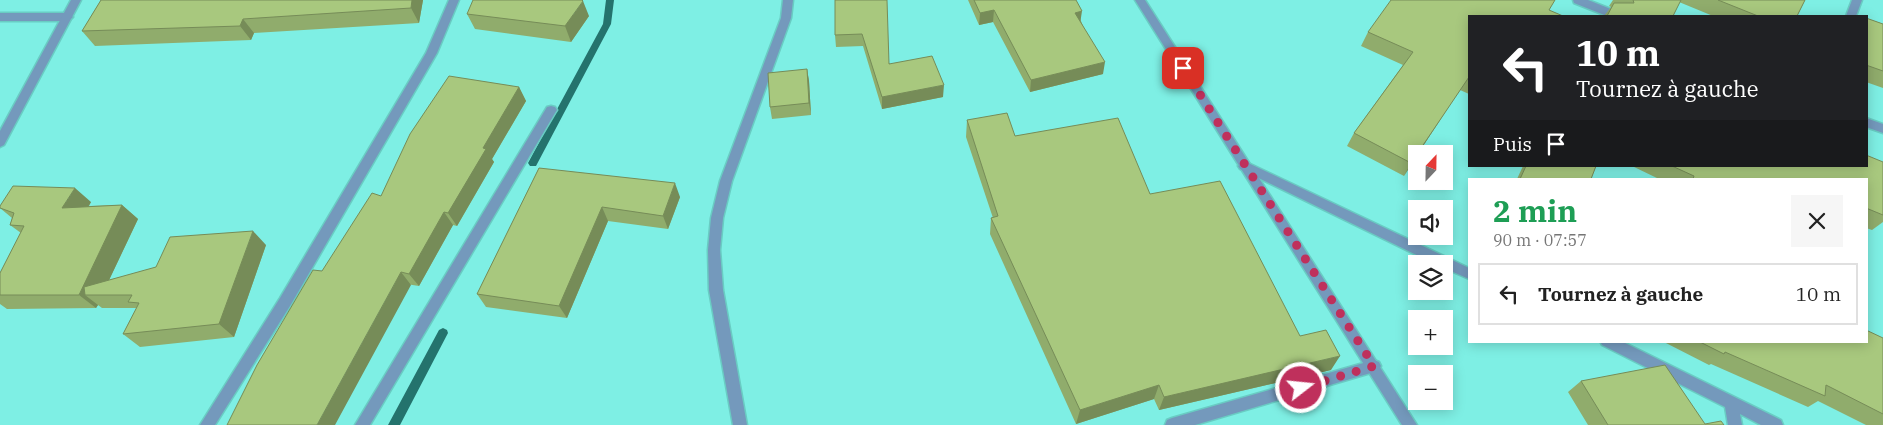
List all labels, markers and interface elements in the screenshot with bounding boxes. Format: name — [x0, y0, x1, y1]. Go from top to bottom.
text: 10 m — [1576, 30, 1660, 76]
icon: left — [1493, 35, 1558, 100]
pin — [1162, 47, 1204, 89]
icon: arrive — [1169, 54, 1197, 82]
text: Tournez à gauche — [1576, 74, 1759, 103]
icon: arrive — [1542, 130, 1570, 158]
text: Puis — [1493, 132, 1532, 156]
north arrow — [1408, 145, 1452, 190]
map controls — [1408, 145, 1453, 410]
text: 2 min — [1493, 191, 1577, 230]
button: close — [1791, 195, 1843, 247]
button: sound — [1408, 200, 1453, 245]
text: 90 m · 07:57 — [1493, 230, 1587, 250]
button: layers — [1408, 255, 1453, 300]
icon: left — [1495, 280, 1523, 308]
text: Tournez à gauche — [1538, 282, 1703, 306]
text: 10 m — [1796, 282, 1841, 306]
button: + — [1408, 310, 1453, 355]
position arrow — [1274, 361, 1326, 413]
button: − — [1408, 365, 1453, 410]

